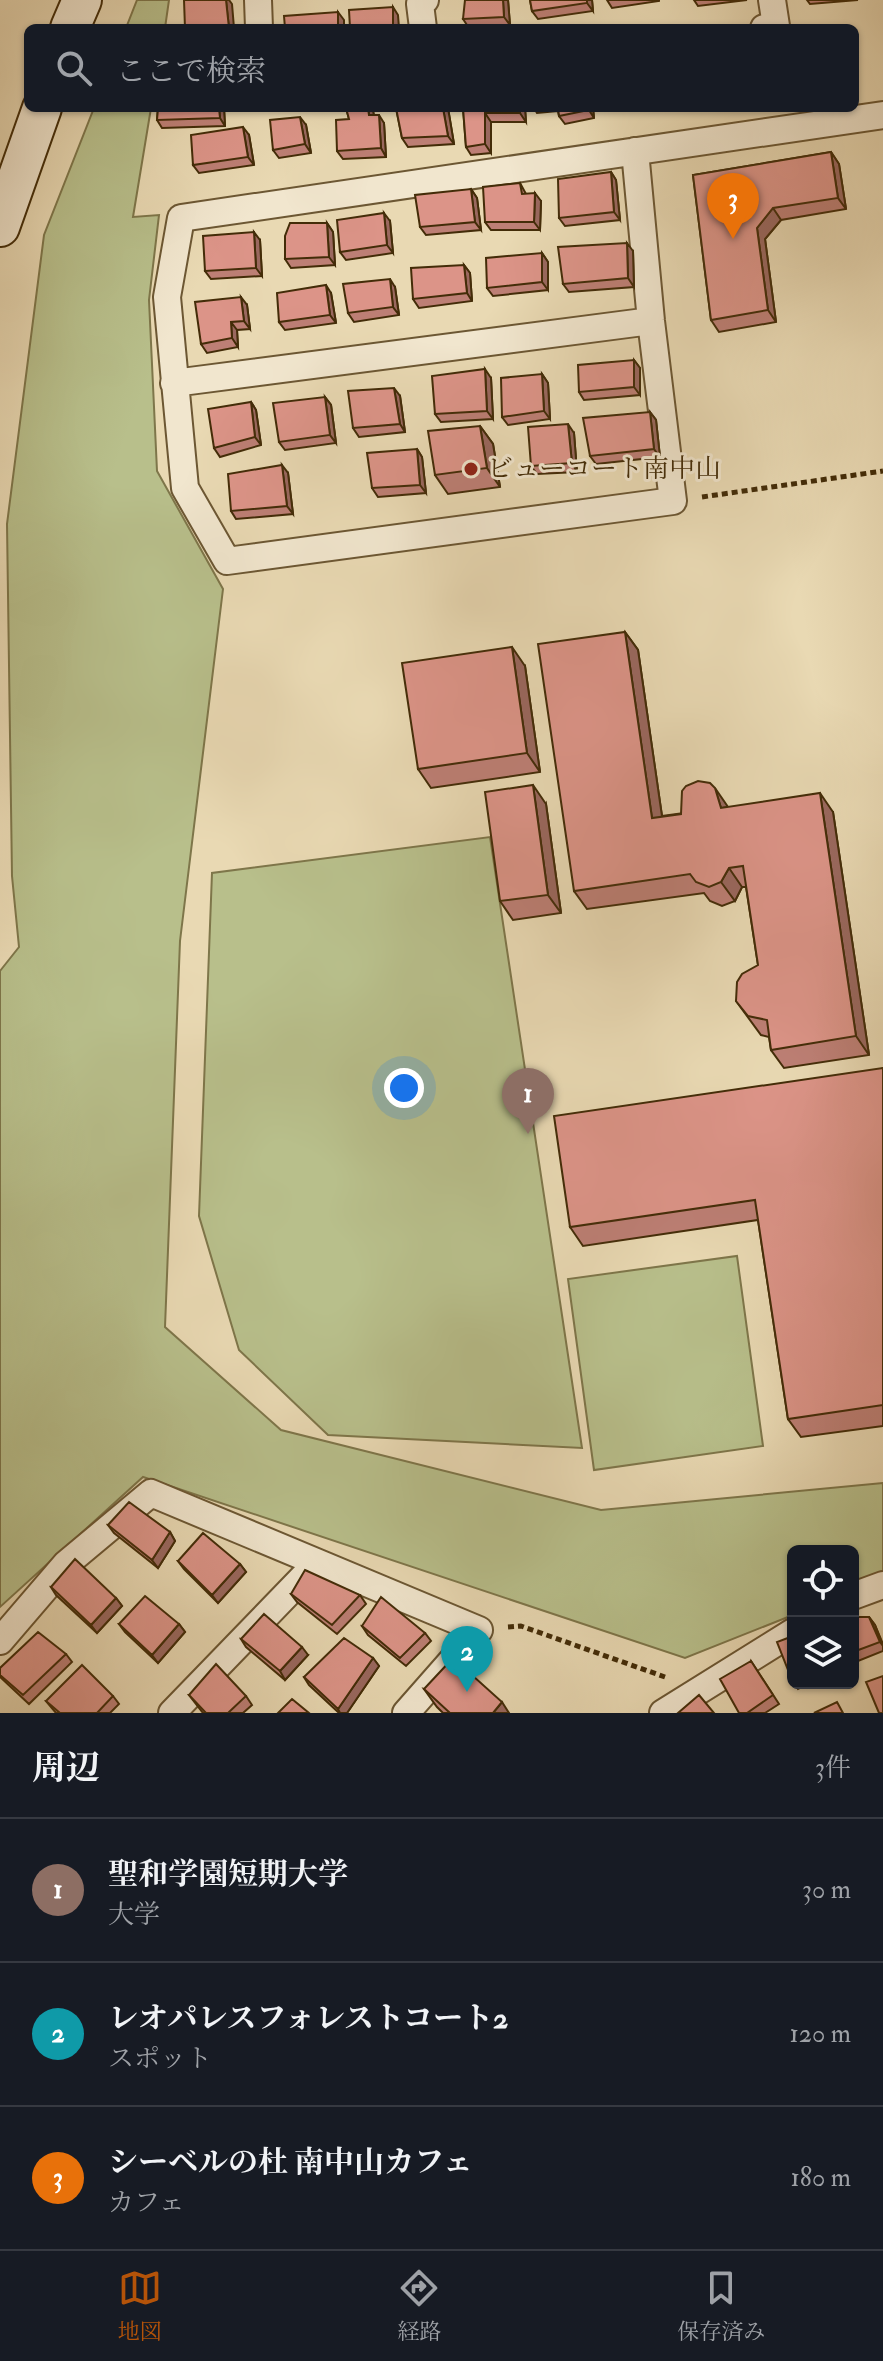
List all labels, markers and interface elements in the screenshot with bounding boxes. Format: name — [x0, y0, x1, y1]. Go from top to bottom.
search box — [24, 24, 859, 112]
icon: search — [52, 46, 96, 90]
text: ここで検索 — [116, 53, 266, 90]
pin: 3 — [707, 173, 759, 239]
place label: ビューコート南中山 — [487, 453, 721, 485]
marker: ビューコート南中山 — [462, 460, 480, 478]
your location — [384, 1068, 424, 1108]
pin: 1 — [502, 1068, 554, 1134]
map controls — [787, 1545, 859, 1689]
button: locate — [787, 1545, 859, 1617]
button: layers — [787, 1617, 859, 1689]
pin: 2 — [441, 1626, 493, 1692]
text: 周辺 — [32, 1747, 100, 1790]
text: 3件 — [815, 1752, 851, 1784]
text: 聖和学園短期大学 — [108, 1856, 348, 1893]
text: 1 — [53, 1874, 63, 1906]
text: 30 m — [802, 1874, 851, 1906]
text: 大学 — [108, 1899, 160, 1931]
text: レオパレスフォレストコート2 — [108, 2000, 508, 2037]
text: 2 — [51, 2018, 65, 2050]
text: 120 m — [790, 2018, 851, 2050]
text: スポット — [108, 2043, 212, 2075]
text: シーベルの杜 南中山カフェ — [108, 2144, 473, 2181]
text: 3 — [53, 2162, 63, 2194]
text: 180 m — [791, 2162, 851, 2194]
text: カフェ — [108, 2187, 185, 2219]
tab: 地図 — [118, 2266, 162, 2346]
tab: 経路 — [397, 2266, 441, 2346]
tab: 保存済み — [677, 2266, 765, 2346]

